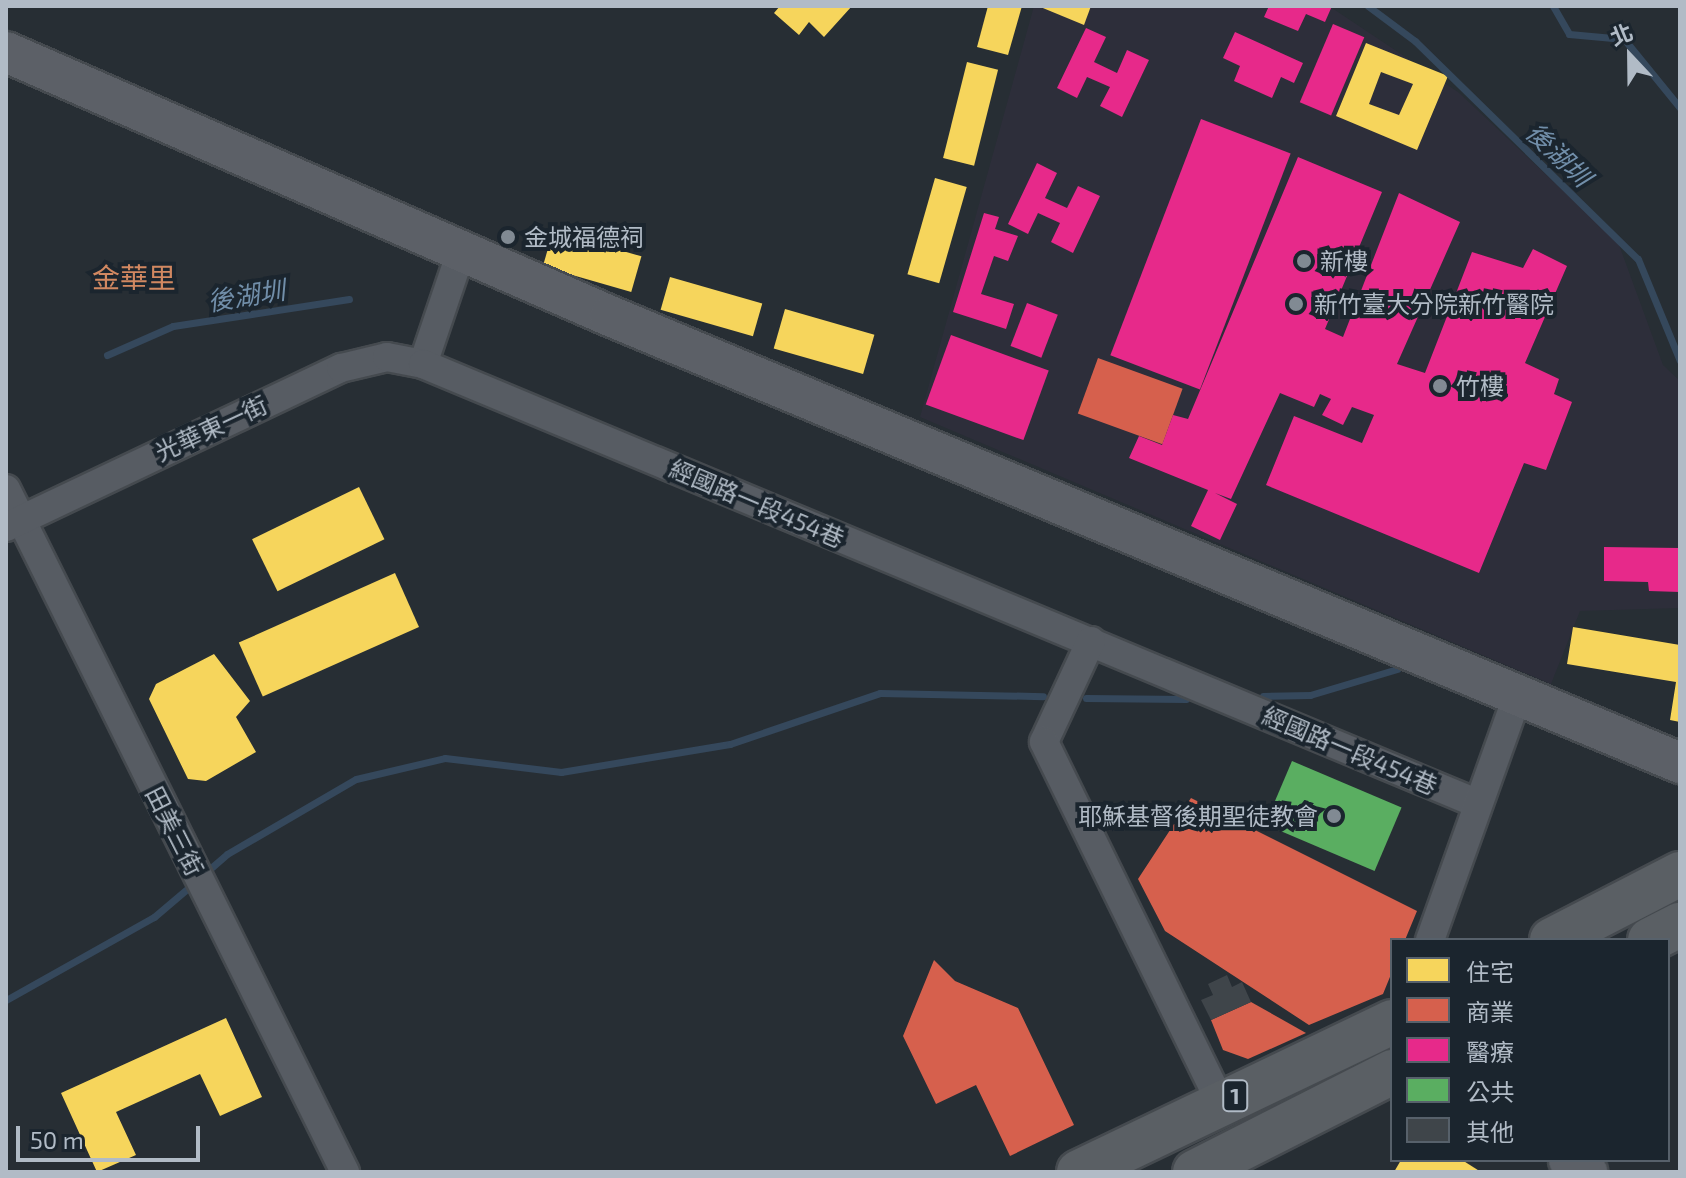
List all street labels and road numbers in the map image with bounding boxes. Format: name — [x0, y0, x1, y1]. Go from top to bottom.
street label: 光華東一街 — [151, 390, 271, 466]
street label: 經國路一段454巷 — [666, 453, 848, 553]
street label: 經國路一段454巷 — [1259, 700, 1441, 800]
street label: 田美三街 — [140, 782, 210, 880]
road number: 1 — [1221, 1078, 1249, 1114]

